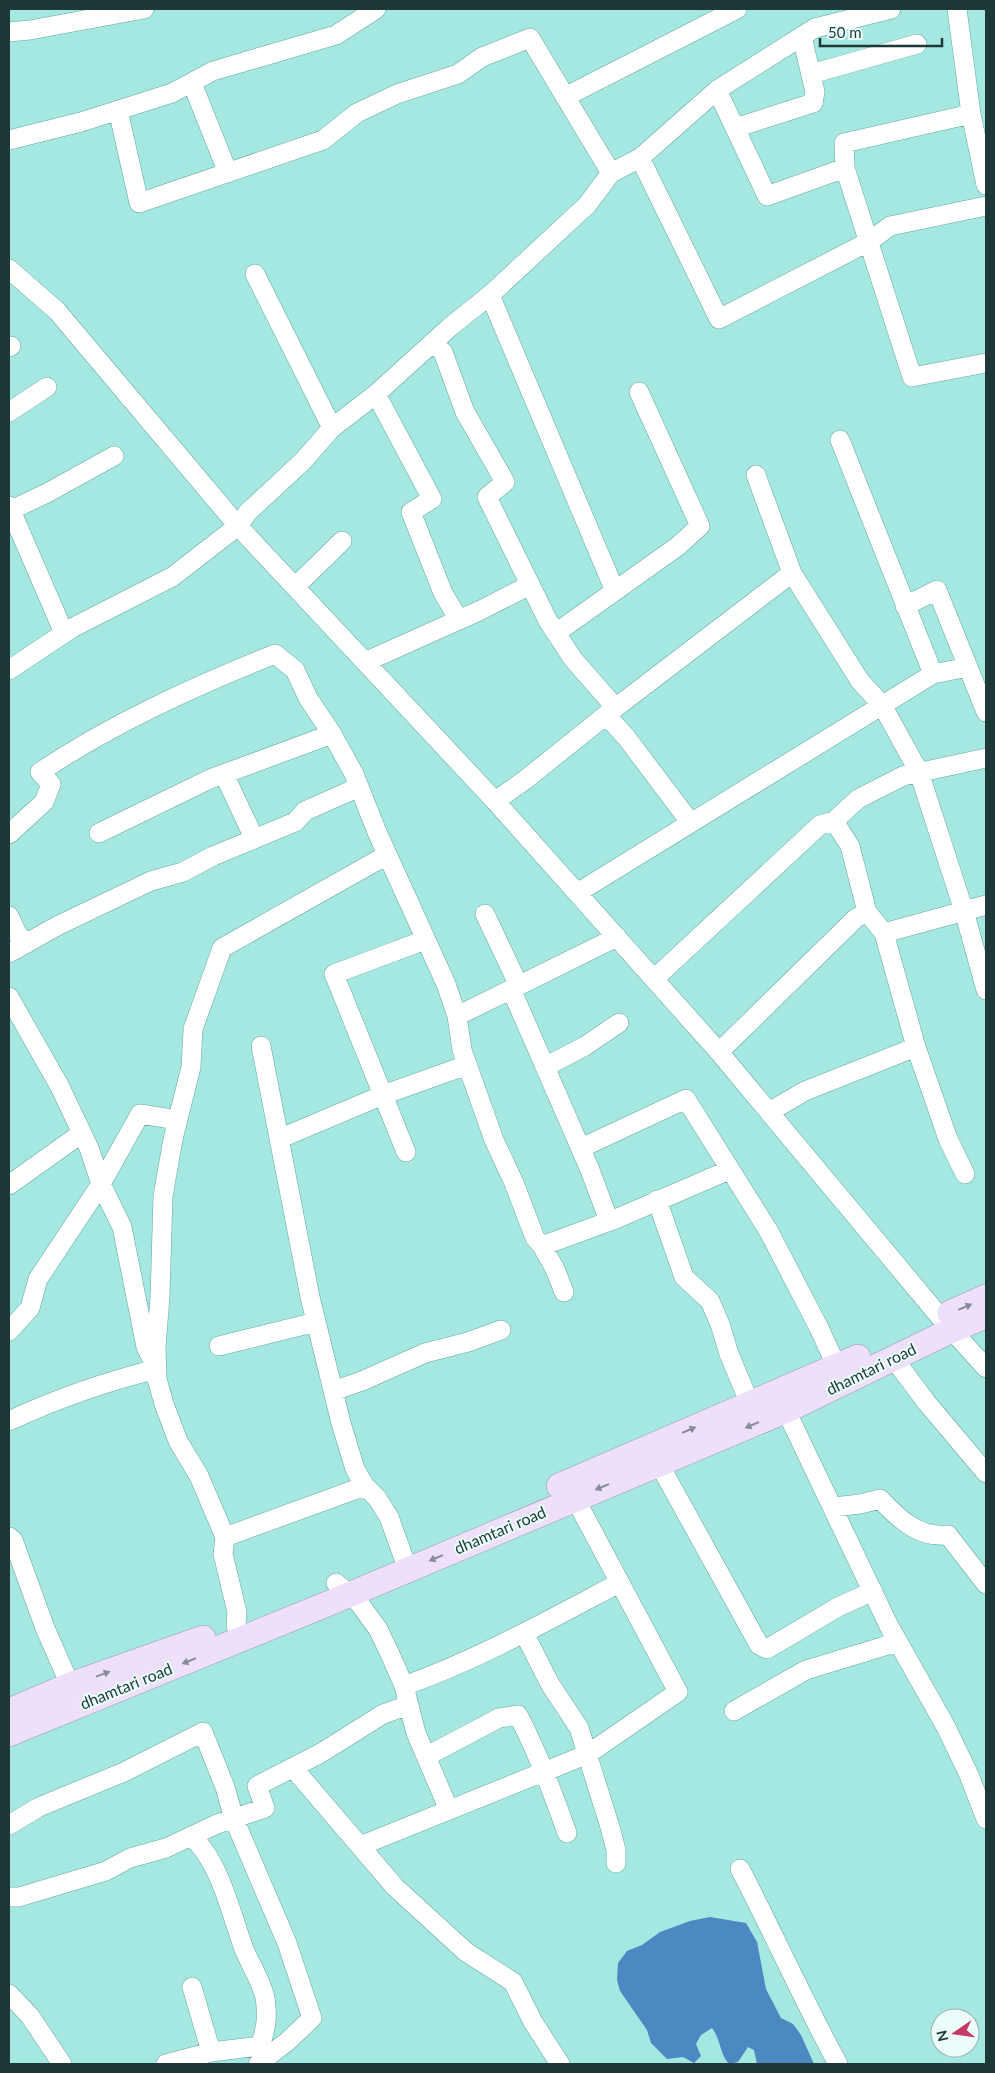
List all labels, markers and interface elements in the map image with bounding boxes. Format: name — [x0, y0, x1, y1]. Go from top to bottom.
scale bar — [820, 15, 942, 47]
text: 50 m — [828, 23, 862, 41]
one-way arrow — [958, 1302, 972, 1310]
street label: dhamtari road — [823, 1339, 919, 1399]
one-way arrow — [744, 1421, 759, 1429]
one-way arrow — [682, 1426, 696, 1434]
one-way arrow — [594, 1484, 609, 1492]
street label: dhamtari road — [451, 1502, 549, 1557]
one-way arrow — [429, 1554, 443, 1562]
one-way arrow — [182, 1657, 196, 1665]
street label: dhamtari road — [77, 1658, 175, 1713]
one-way arrow — [96, 1670, 111, 1678]
north arrow — [930, 2008, 980, 2058]
text: N — [932, 2029, 951, 2043]

